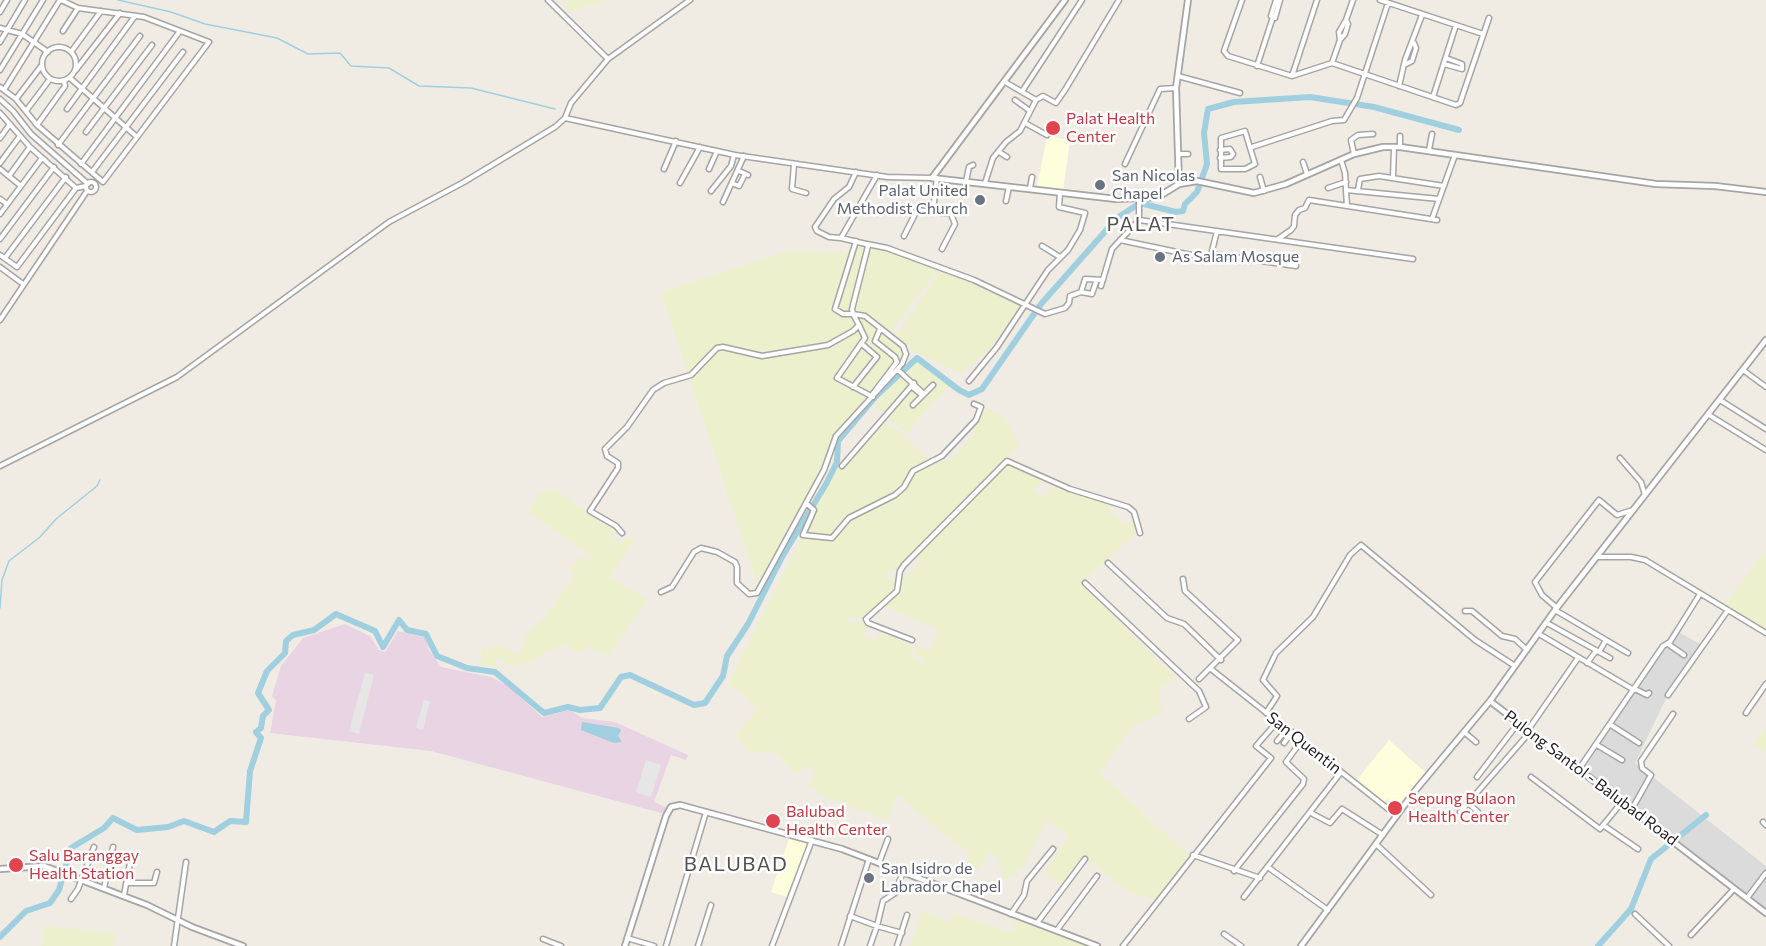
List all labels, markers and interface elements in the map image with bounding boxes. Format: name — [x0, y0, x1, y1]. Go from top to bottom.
place label: Palat Health Center — [1066, 109, 1155, 147]
marker: Palat Health Center — [1044, 119, 1062, 137]
place label: San Nicolas Chapel — [1112, 166, 1195, 204]
marker: San Nicolas Chapel — [1093, 178, 1107, 192]
place label: Palat United Methodist Church — [837, 181, 968, 219]
marker: Palat United Methodist Church — [973, 193, 987, 207]
district label: PALAT — [1106, 212, 1176, 236]
place label: As Salam Mosque — [1172, 247, 1299, 267]
marker: As Salam Mosque — [1153, 250, 1167, 264]
street label: Pulong Santol - Balubad Road — [1500, 706, 1682, 850]
street label: San Quentin — [1263, 708, 1345, 778]
place label: Sepung Bulaon Health Center — [1408, 789, 1516, 827]
marker: Sepung Bulaon Health Center — [1386, 799, 1404, 817]
place label: Balubad Health Center — [786, 802, 887, 840]
marker: Balubad Health Center — [764, 812, 782, 830]
place label: Salu Baranggay Health Station — [29, 846, 139, 884]
district label: BALUBAD — [684, 852, 788, 876]
marker: Salu Baranggay Health Station — [7, 856, 25, 874]
place label: San Isidro de Labrador Chapel — [881, 859, 1001, 897]
marker: San Isidro de Labrador Chapel — [862, 871, 876, 885]

